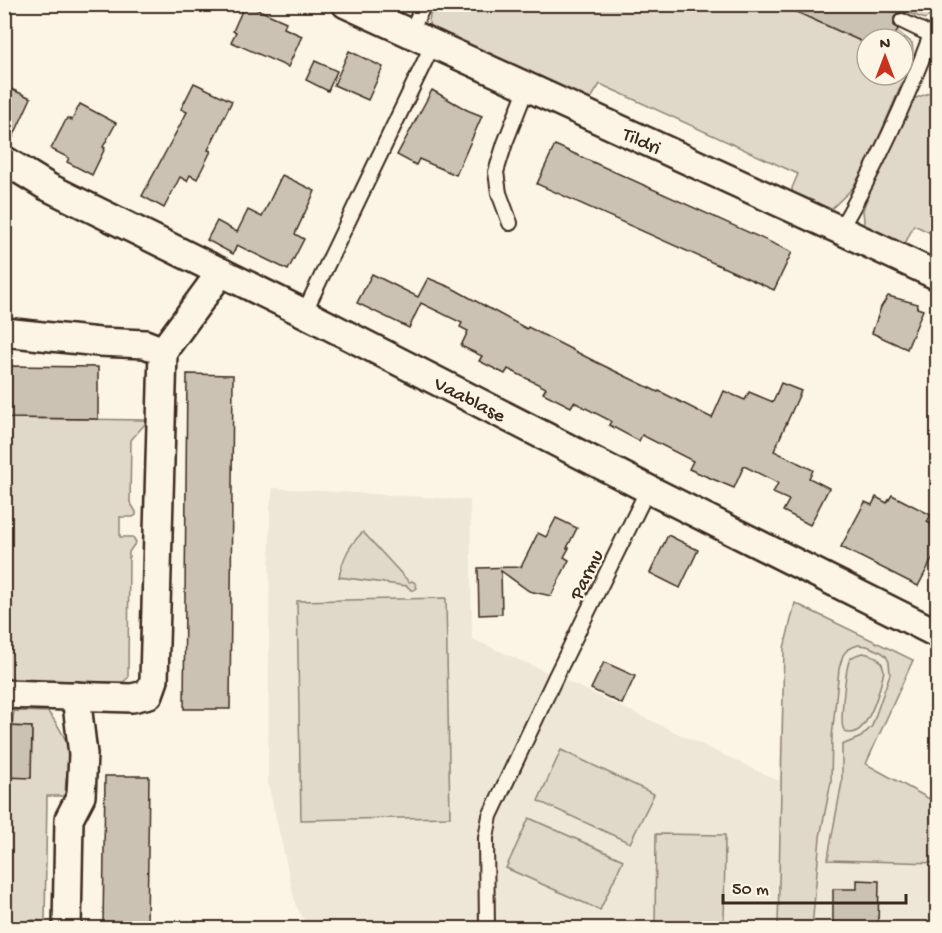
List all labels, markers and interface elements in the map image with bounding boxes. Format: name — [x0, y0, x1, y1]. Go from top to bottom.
north arrow — [855, 27, 915, 87]
text: N — [880, 36, 891, 55]
street label: Tildri — [617, 124, 664, 162]
street label: Vaablase — [428, 373, 509, 429]
street label: Parmu — [566, 546, 610, 605]
scale bar — [723, 867, 906, 905]
text: 50 m — [732, 880, 769, 901]

